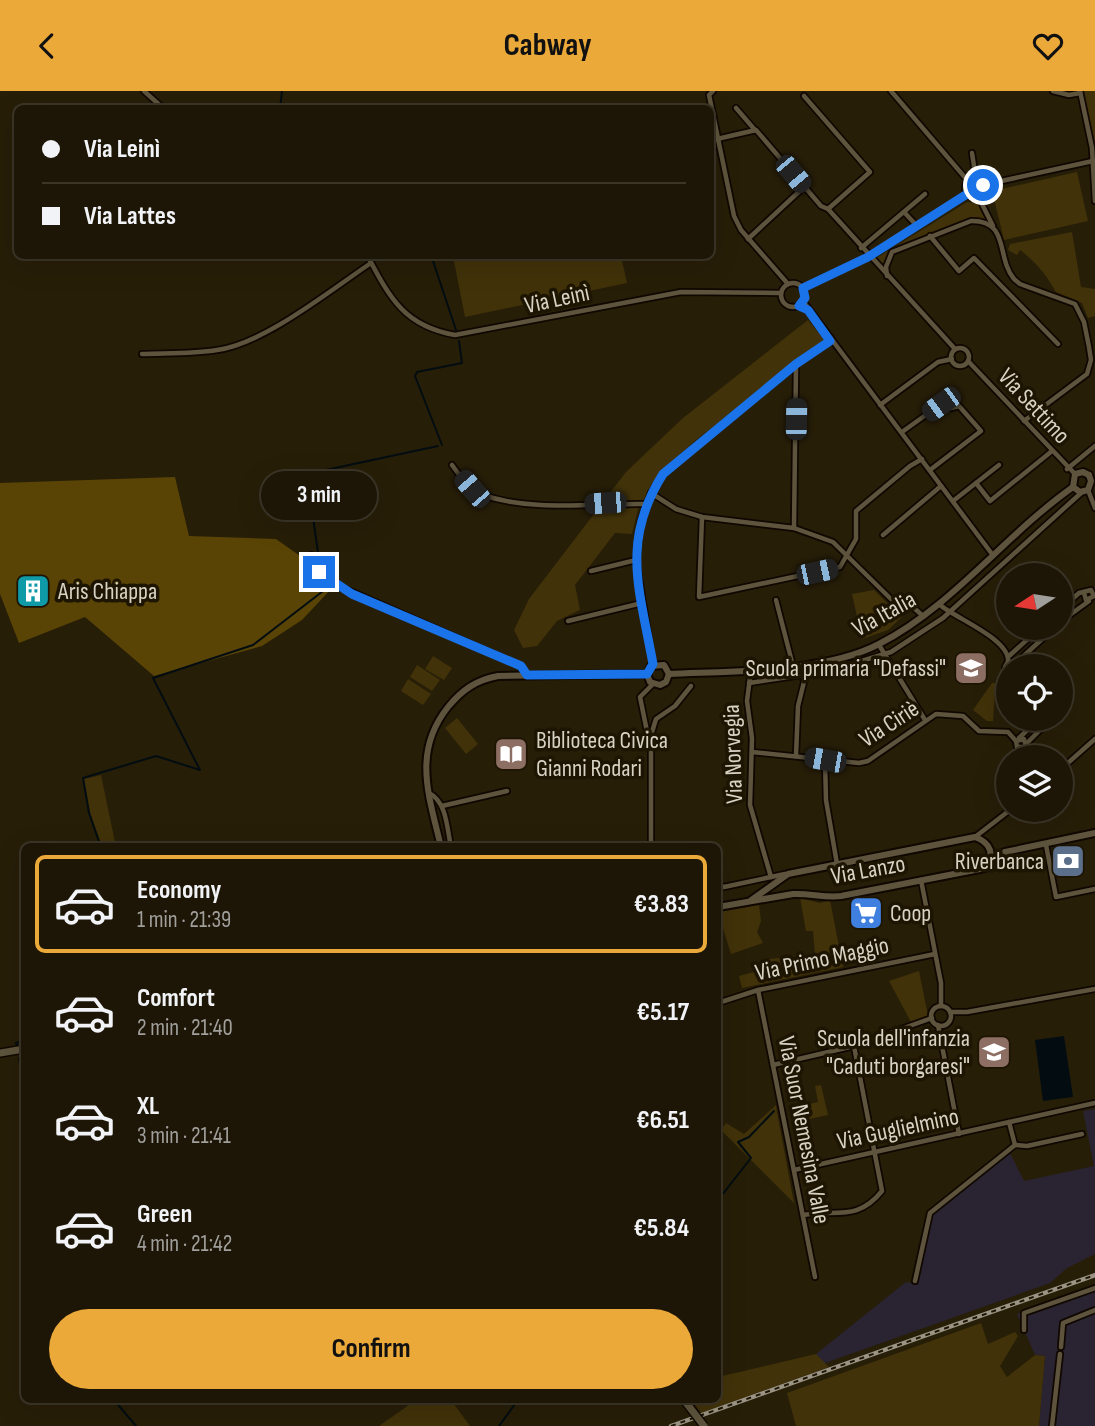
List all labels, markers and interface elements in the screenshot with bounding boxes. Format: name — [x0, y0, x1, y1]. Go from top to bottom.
text: Cabway — [503, 26, 592, 65]
icon: back — [28, 27, 66, 65]
icon: heart — [1029, 27, 1067, 65]
text: Via Leinì — [84, 134, 160, 165]
car — [772, 151, 815, 197]
route start — [967, 169, 999, 201]
text: Via Lattes — [84, 201, 176, 232]
street label: Via Leinì — [522, 278, 592, 320]
street label: Via Settimo — [992, 362, 1076, 450]
car — [918, 383, 965, 425]
car — [786, 398, 807, 440]
car — [451, 466, 494, 512]
callout: 3 min — [261, 470, 377, 519]
text: 3 min — [297, 481, 341, 509]
car — [584, 491, 627, 515]
route end — [303, 556, 335, 588]
car — [795, 557, 840, 587]
north arrow — [996, 563, 1073, 641]
map controls — [996, 563, 1073, 822]
building icon: Aris Chiappa — [14, 572, 52, 610]
place label: Aris Chiappa — [57, 577, 157, 606]
street label: Via Italia — [847, 585, 921, 643]
school or university icon: Scuola primaria "Defassi" — [952, 649, 990, 687]
place label: Scuola primaria "Defassi" — [745, 654, 946, 683]
button: locate — [996, 654, 1073, 731]
street label: Via Ciriè — [854, 694, 924, 754]
street label: Via Norvegia — [717, 704, 749, 804]
place label: Biblioteca Civica Gianni Rodari — [536, 726, 668, 783]
library icon: Biblioteca Civica Gianni Rodari — [492, 735, 530, 773]
button: layers — [996, 745, 1073, 822]
car — [803, 746, 848, 774]
bank icon: Riverbanca — [1049, 842, 1087, 880]
place label: Riverbanca — [955, 847, 1044, 876]
street label: Via Lanzo — [829, 849, 907, 891]
icon: car — [53, 873, 116, 936]
text: Economy — [137, 875, 221, 906]
text: €3.83 — [634, 889, 689, 920]
supermarket icon: Coop — [847, 894, 885, 932]
place label: Coop — [890, 899, 931, 928]
text: 1 min · 21:39 — [137, 906, 231, 934]
street label: Via Primo Maggio — [752, 931, 892, 987]
icon: car — [53, 981, 116, 1044]
text: Comfort — [137, 983, 215, 1014]
text: €5.17 — [637, 997, 689, 1028]
text: 2 min · 21:40 — [137, 1014, 233, 1042]
place label: Scuola dell'infanzia "Caduti borgaresi" — [817, 1024, 970, 1081]
school or university icon: Scuola dell'infanzia "Caduti borgaresi" — [975, 1033, 1013, 1071]
street label: Via Suor Nemesina Valle — [772, 1034, 836, 1226]
icon: car — [53, 1089, 116, 1152]
text: XL — [137, 1091, 159, 1122]
street label: Via Guglielmino — [835, 1102, 961, 1156]
text: €6.51 — [636, 1105, 689, 1136]
text: 3 min · 21:41 — [137, 1122, 231, 1150]
icon: car — [53, 1197, 116, 1260]
text: Green — [137, 1199, 192, 1230]
text: €5.84 — [634, 1213, 689, 1244]
text: 4 min · 21:42 — [137, 1230, 232, 1258]
button: Confirm — [49, 1309, 693, 1389]

